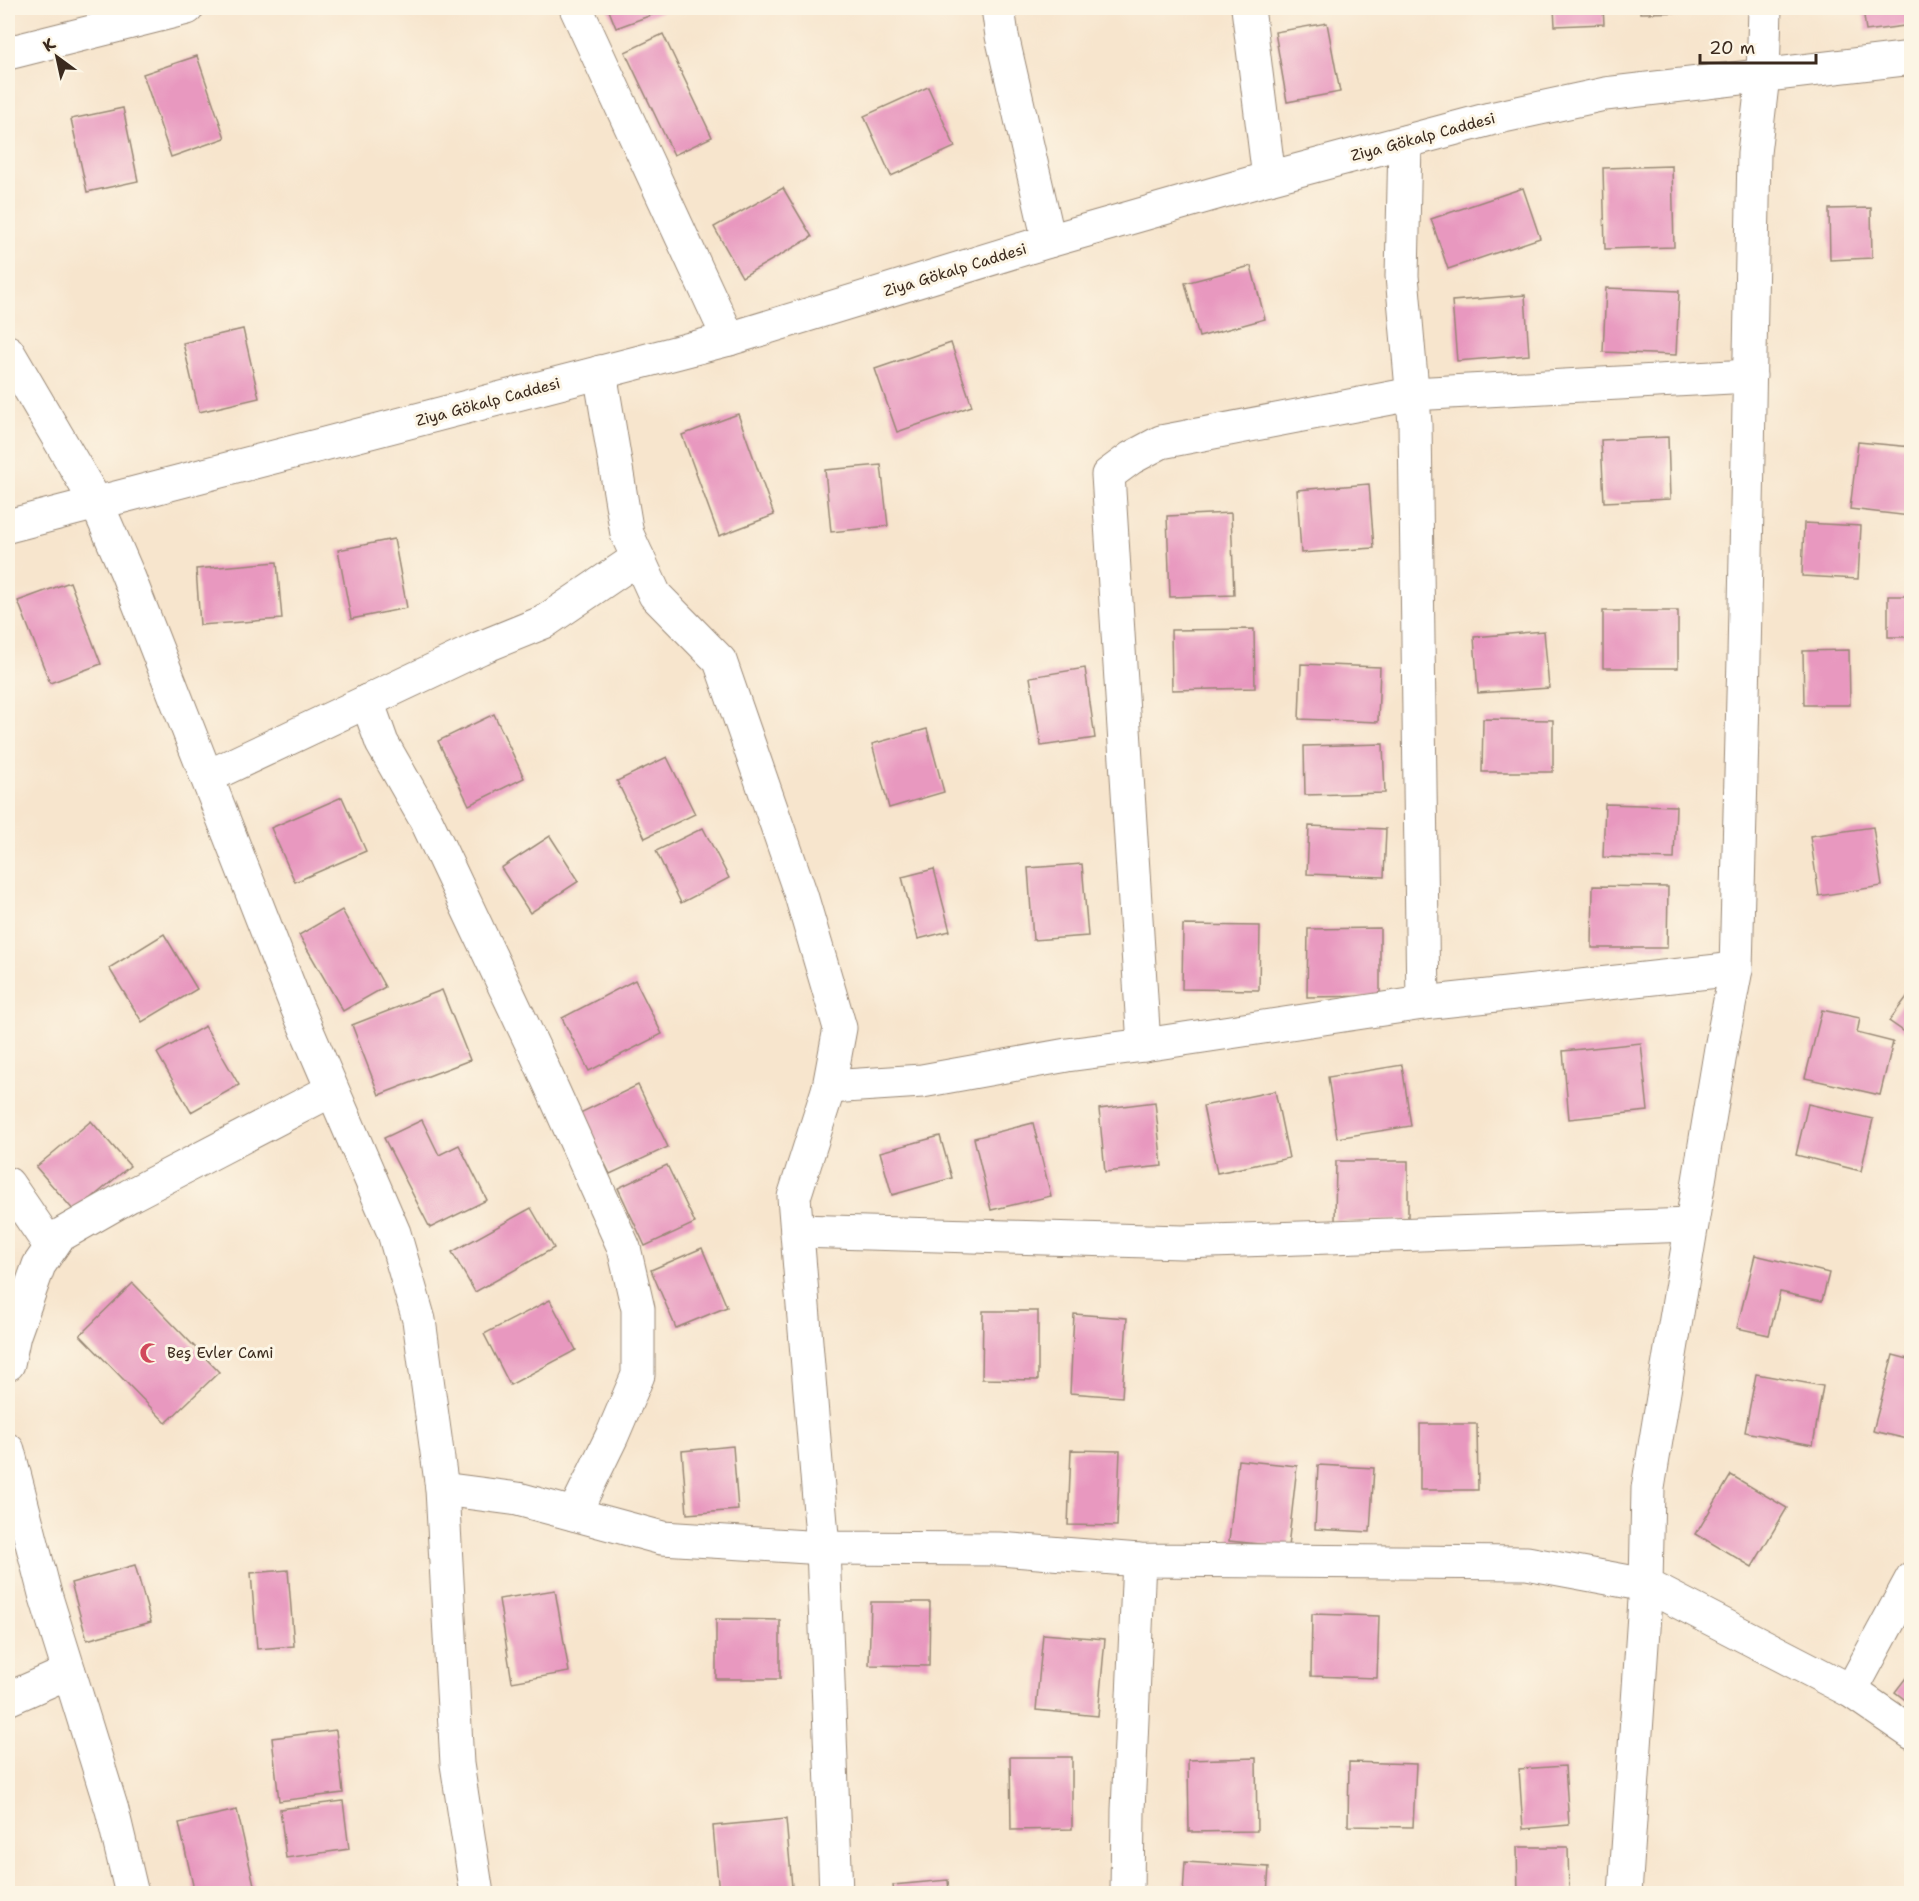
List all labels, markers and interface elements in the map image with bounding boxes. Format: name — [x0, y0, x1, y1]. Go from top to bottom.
north arrow — [27, 27, 87, 87]
scale bar — [1700, 27, 1816, 65]
text: K — [39, 33, 59, 57]
text: 20 m — [1709, 36, 1755, 60]
street label: Ziya Gökalp Caddesi — [1349, 108, 1497, 166]
street label: Ziya Gökalp Caddesi — [881, 239, 1029, 301]
street label: Ziya Gökalp Caddesi — [414, 373, 562, 431]
mosque icon: Beş Evler Cami — [138, 1341, 162, 1365]
place label: Beş Evler Cami — [167, 1343, 274, 1363]

